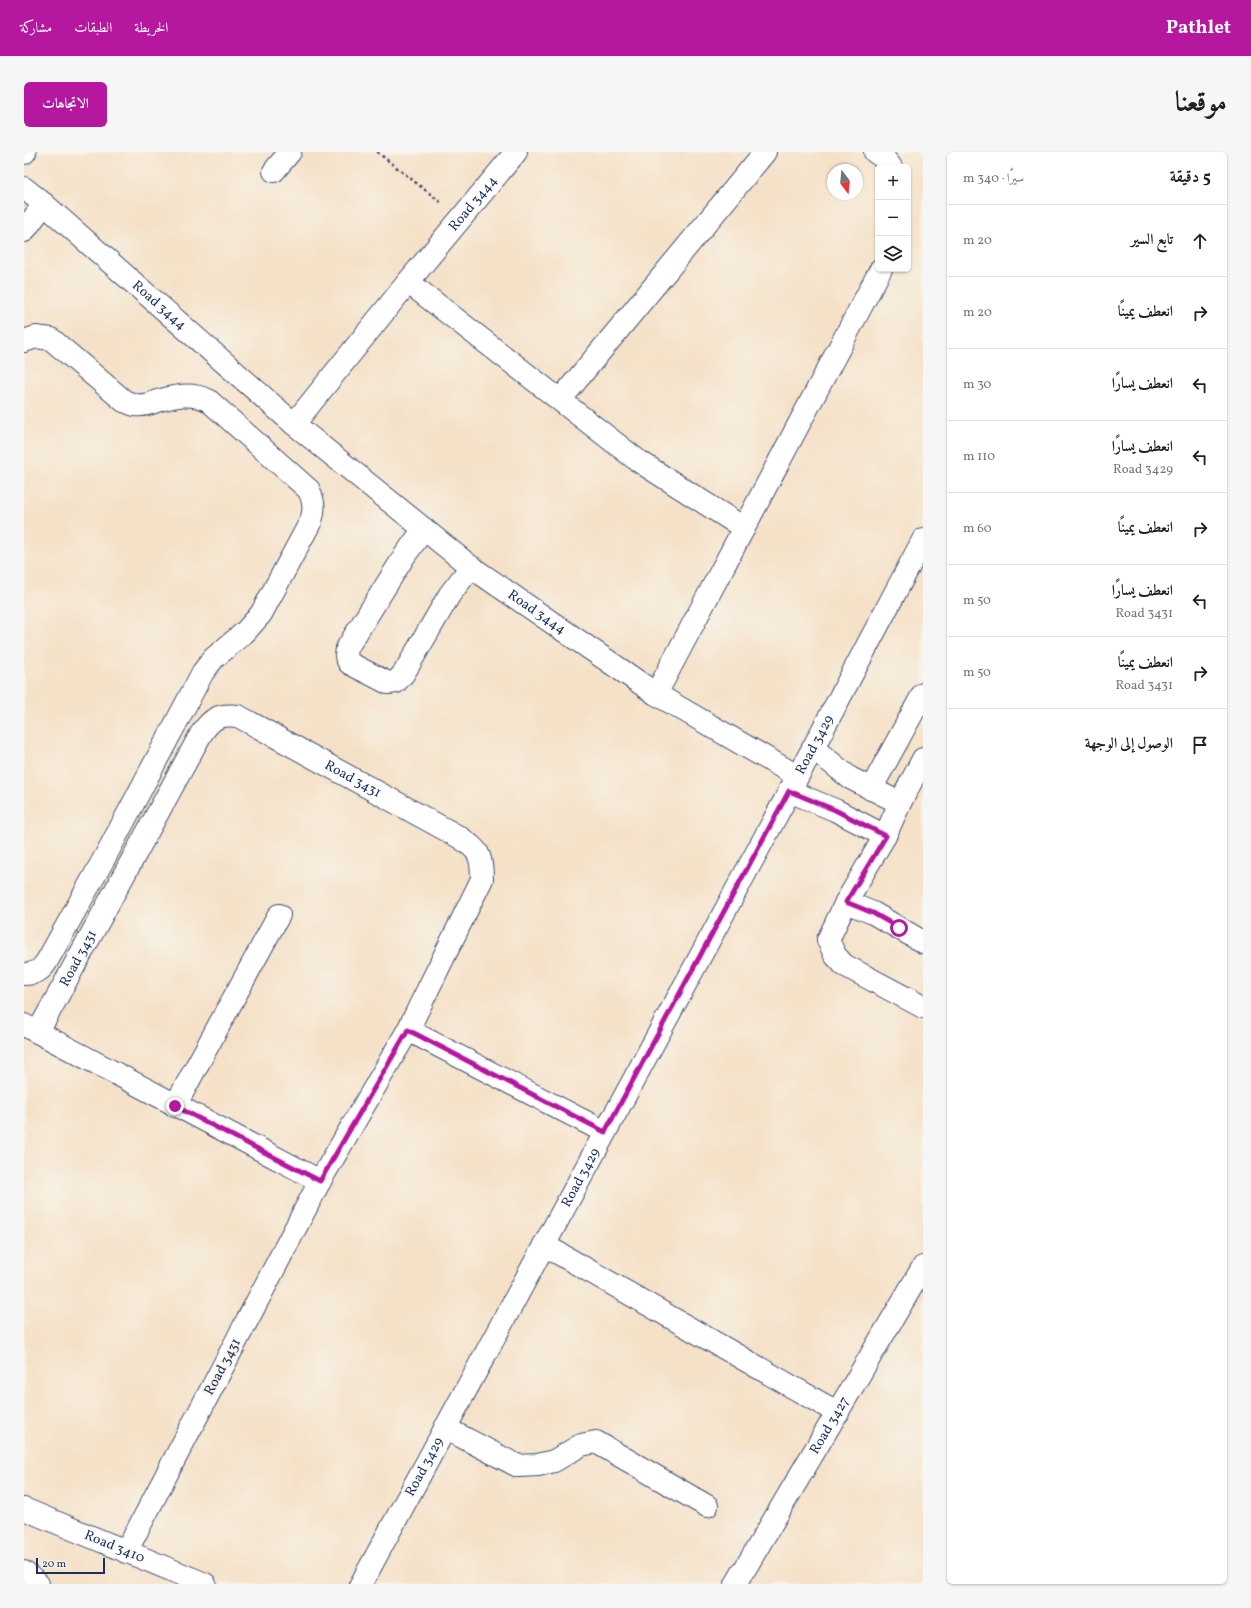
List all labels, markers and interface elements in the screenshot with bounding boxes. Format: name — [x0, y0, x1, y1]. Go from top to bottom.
text: Pathlet — [1166, 15, 1231, 41]
text: مشاركة — [20, 19, 52, 38]
text: الطبقات — [74, 19, 112, 38]
text: الخريطة — [134, 19, 168, 38]
button: الاتجاهات — [24, 82, 107, 127]
text: موقعنا — [1175, 84, 1227, 123]
north arrow — [827, 164, 863, 200]
map controls — [875, 164, 911, 272]
button: + — [875, 164, 911, 200]
text: 5 دقيقة — [1170, 166, 1211, 189]
text: سيرًا · 340 m — [963, 170, 1024, 188]
street label: Road 3444 — [444, 172, 502, 235]
button: − — [875, 200, 911, 236]
text: تابع السير — [1131, 230, 1173, 251]
icon: ahead — [1189, 230, 1211, 252]
text: 20 m — [963, 232, 992, 250]
button: layers — [875, 236, 911, 272]
street label: Road 3444 — [128, 276, 190, 335]
text: انعطف يمينًا — [1118, 302, 1173, 323]
icon: right — [1189, 302, 1211, 324]
text: 20 m — [963, 304, 992, 322]
text: انعطف يسارًا — [1112, 374, 1173, 395]
icon: left — [1189, 374, 1211, 396]
text: 30 m — [963, 376, 991, 394]
text: انعطف يسارًا — [1112, 437, 1173, 458]
icon: left — [1189, 446, 1211, 468]
text: 110 m — [963, 448, 995, 466]
text: Road 3429 — [1113, 461, 1173, 479]
text: انعطف يمينًا — [1118, 518, 1173, 539]
icon: right — [1189, 518, 1211, 540]
text: 60 m — [963, 520, 992, 538]
text: انعطف يسارًا — [1112, 581, 1173, 602]
street label: Road 3444 — [504, 585, 570, 639]
icon: left — [1189, 590, 1211, 612]
text: 50 m — [963, 592, 991, 610]
text: Road 3431 — [1115, 605, 1173, 623]
text: انعطف يمينًا — [1118, 653, 1173, 674]
icon: right — [1189, 662, 1211, 684]
text: 50 m — [963, 664, 991, 682]
text: Road 3431 — [1115, 677, 1173, 695]
street label: Road 3429 — [791, 712, 838, 778]
text: الوصول إلى الوجهة — [1085, 734, 1173, 755]
icon: arrive — [1189, 734, 1211, 756]
street label: Road 3431 — [321, 756, 385, 802]
route start — [890, 919, 908, 937]
street label: Road 3431 — [55, 927, 102, 990]
route end — [166, 1097, 184, 1115]
street label: Road 3429 — [557, 1145, 604, 1211]
street label: Road 3431 — [200, 1335, 246, 1399]
street label: Road 3427 — [805, 1393, 854, 1458]
street label: Road 3429 — [401, 1434, 448, 1500]
street label: Road 3410 — [81, 1526, 148, 1568]
scale bar — [36, 1556, 105, 1575]
text: 20 m — [42, 1557, 66, 1572]

